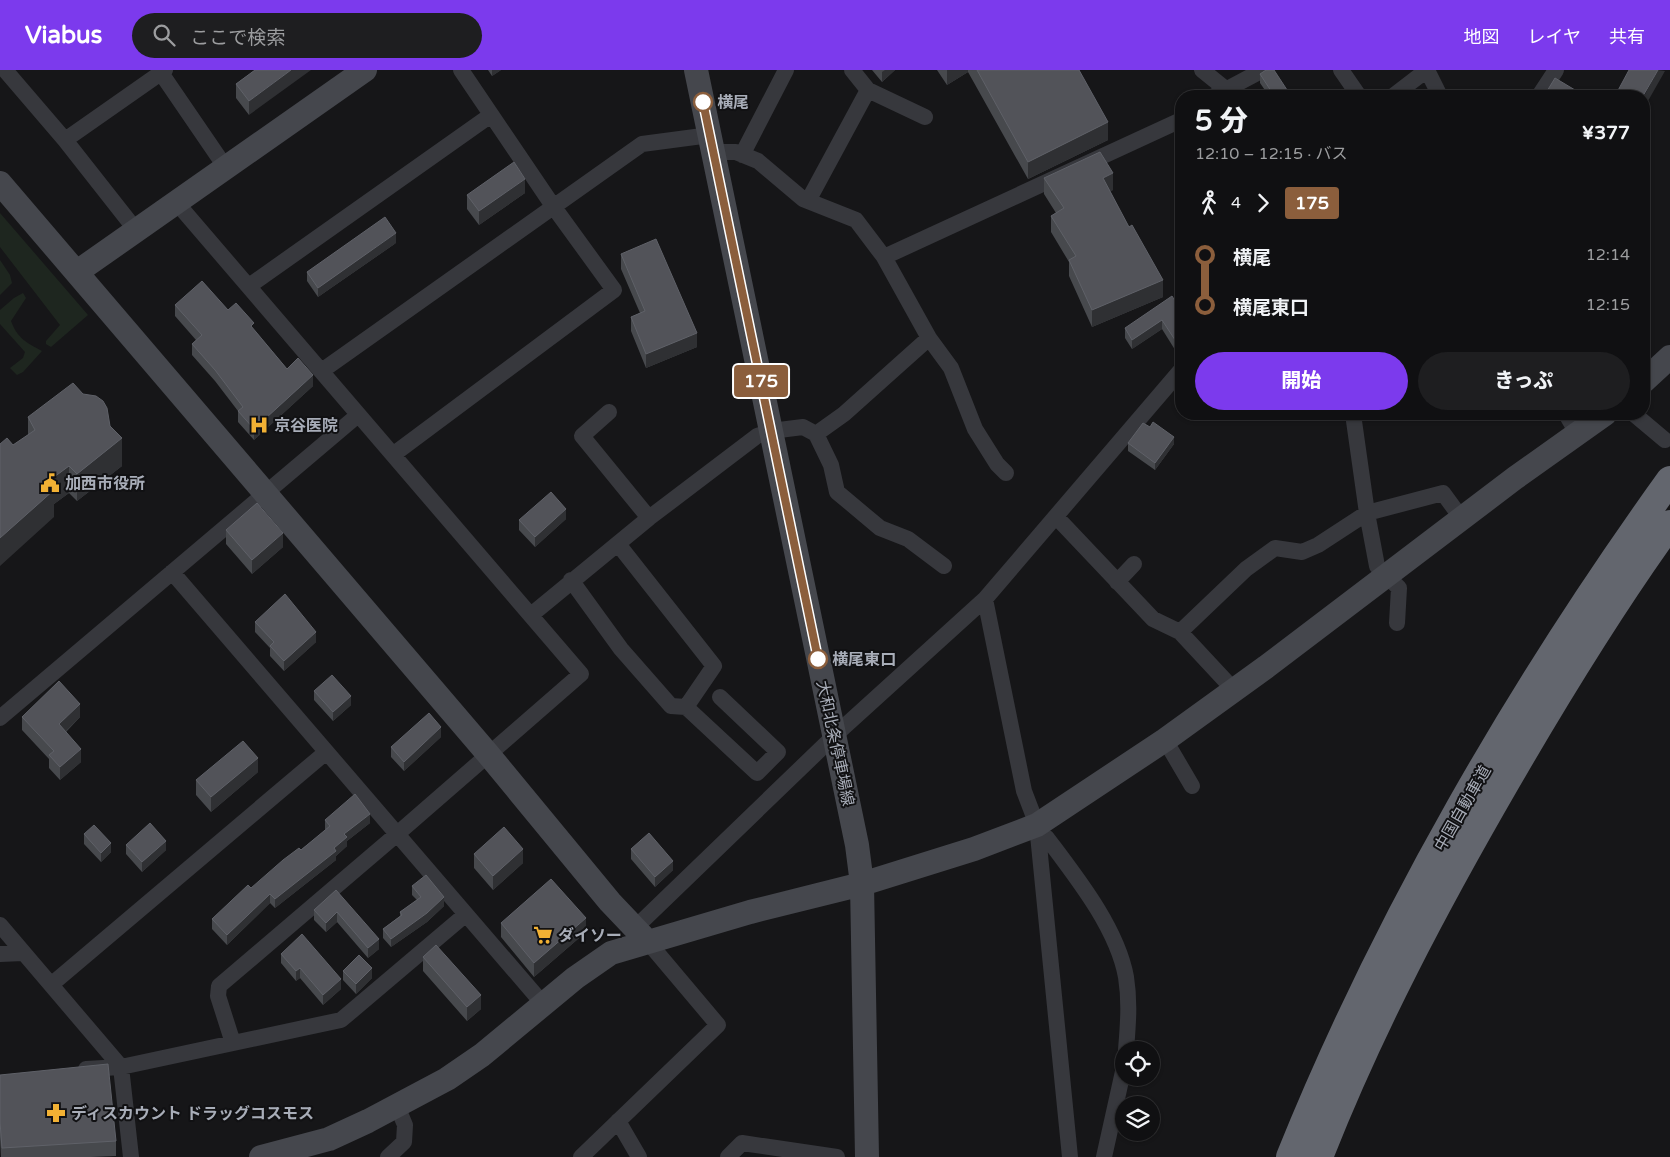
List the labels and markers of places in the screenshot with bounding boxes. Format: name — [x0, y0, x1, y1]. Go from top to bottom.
marker: 横尾 — [693, 92, 713, 112]
place label: 横尾 — [717, 93, 749, 113]
hospital icon: 京谷医院 — [248, 414, 270, 436]
place label: 京谷医院 — [274, 416, 338, 436]
public building icon: 加西市役所 — [39, 472, 61, 494]
place label: 加西市役所 — [65, 474, 145, 494]
marker: 横尾東口 — [808, 649, 828, 669]
place label: 横尾東口 — [832, 650, 896, 670]
supermarket icon: ダイソー — [532, 924, 554, 946]
place label: ダイソー — [558, 926, 622, 946]
pharmacy icon: ディスカウント ドラッグコスモス — [45, 1102, 67, 1124]
place label: ディスカウント ドラッグコスモス — [71, 1104, 314, 1124]

